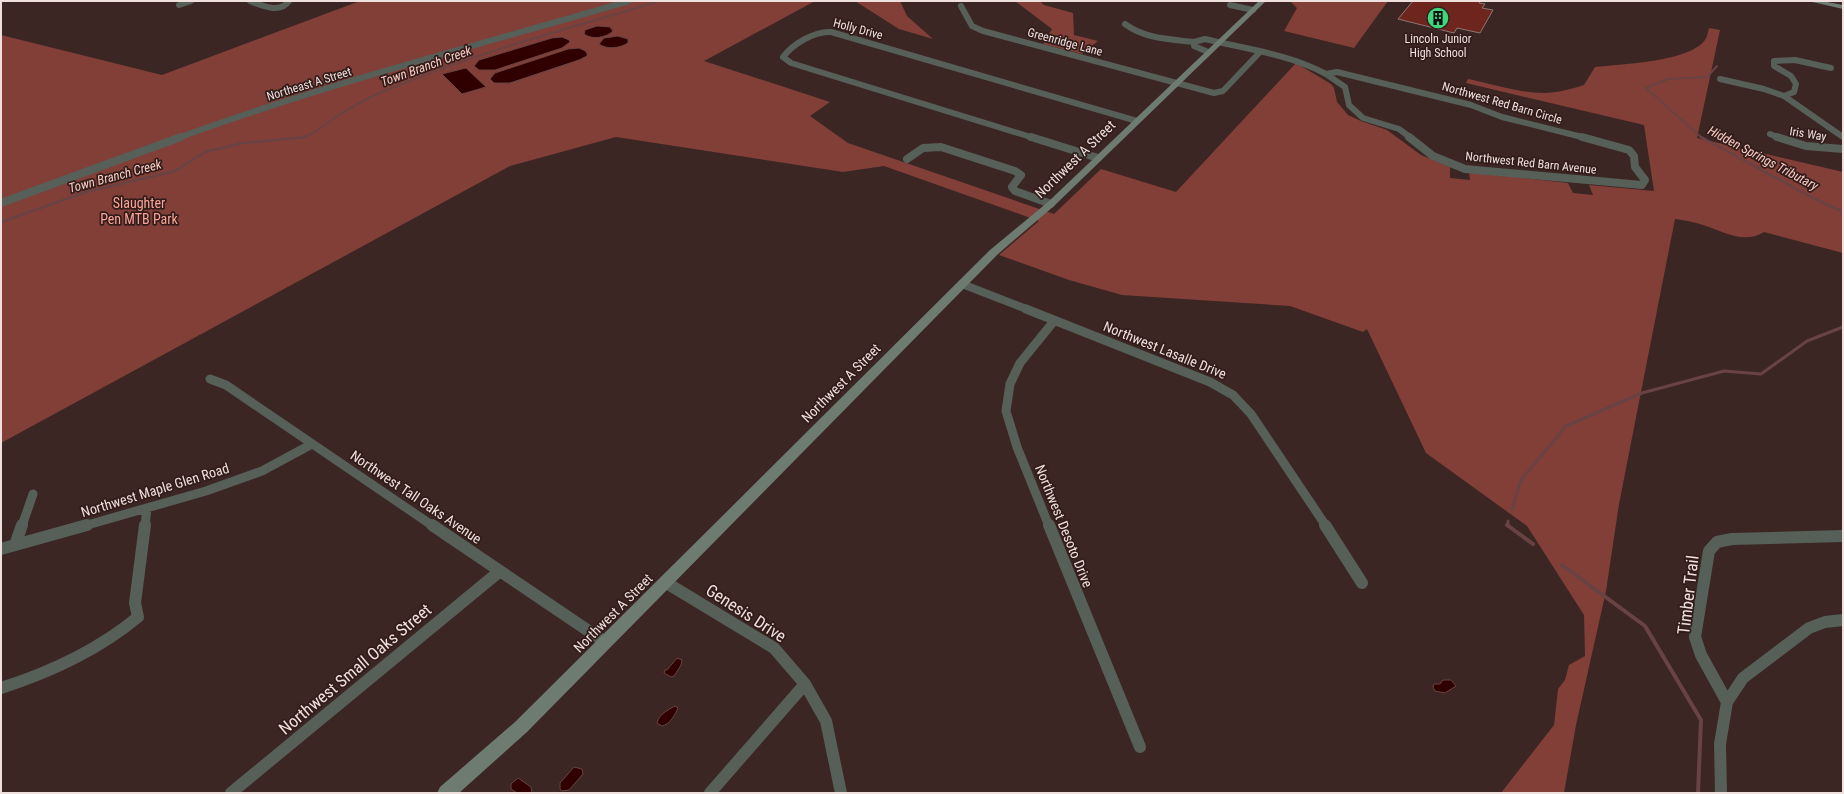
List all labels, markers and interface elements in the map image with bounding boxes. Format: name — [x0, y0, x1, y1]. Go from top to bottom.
building icon: Lincoln Junior High School — [1425, 5, 1451, 31]
street label: Holly Drive — [832, 16, 885, 42]
street label: Greenridge Lane — [1026, 25, 1104, 59]
place label: Lincoln Junior High School — [1404, 32, 1472, 60]
water label: Town Branch Creek — [379, 43, 474, 89]
street label: Northeast A Street — [265, 64, 353, 104]
street label: Northwest Red Barn Circle — [1440, 79, 1564, 127]
street label: Northwest A Street — [1032, 117, 1118, 201]
water label: Hidden Springs Tributary — [1705, 123, 1821, 194]
street label: Iris Way — [1789, 124, 1827, 144]
street label: Northwest Red Barn Avenue — [1465, 149, 1598, 177]
water label: Town Branch Creek — [67, 156, 163, 196]
park label: Slaughter Pen MTB Park — [100, 195, 179, 227]
street label: Northwest Lasalle Drive — [1101, 318, 1229, 382]
street label: Northwest A Street — [798, 340, 884, 426]
street label: Northwest Tall Oaks Avenue — [347, 447, 485, 547]
street label: Northwest Maple Glen Road — [79, 460, 231, 520]
street label: Northwest Desoto Drive — [1032, 462, 1096, 590]
street label: Timber Trail — [1673, 554, 1703, 636]
street label: Northwest A Street — [570, 570, 656, 656]
street label: Genesis Drive — [702, 580, 790, 646]
street label: Northwest Small Oaks Street — [275, 599, 435, 739]

